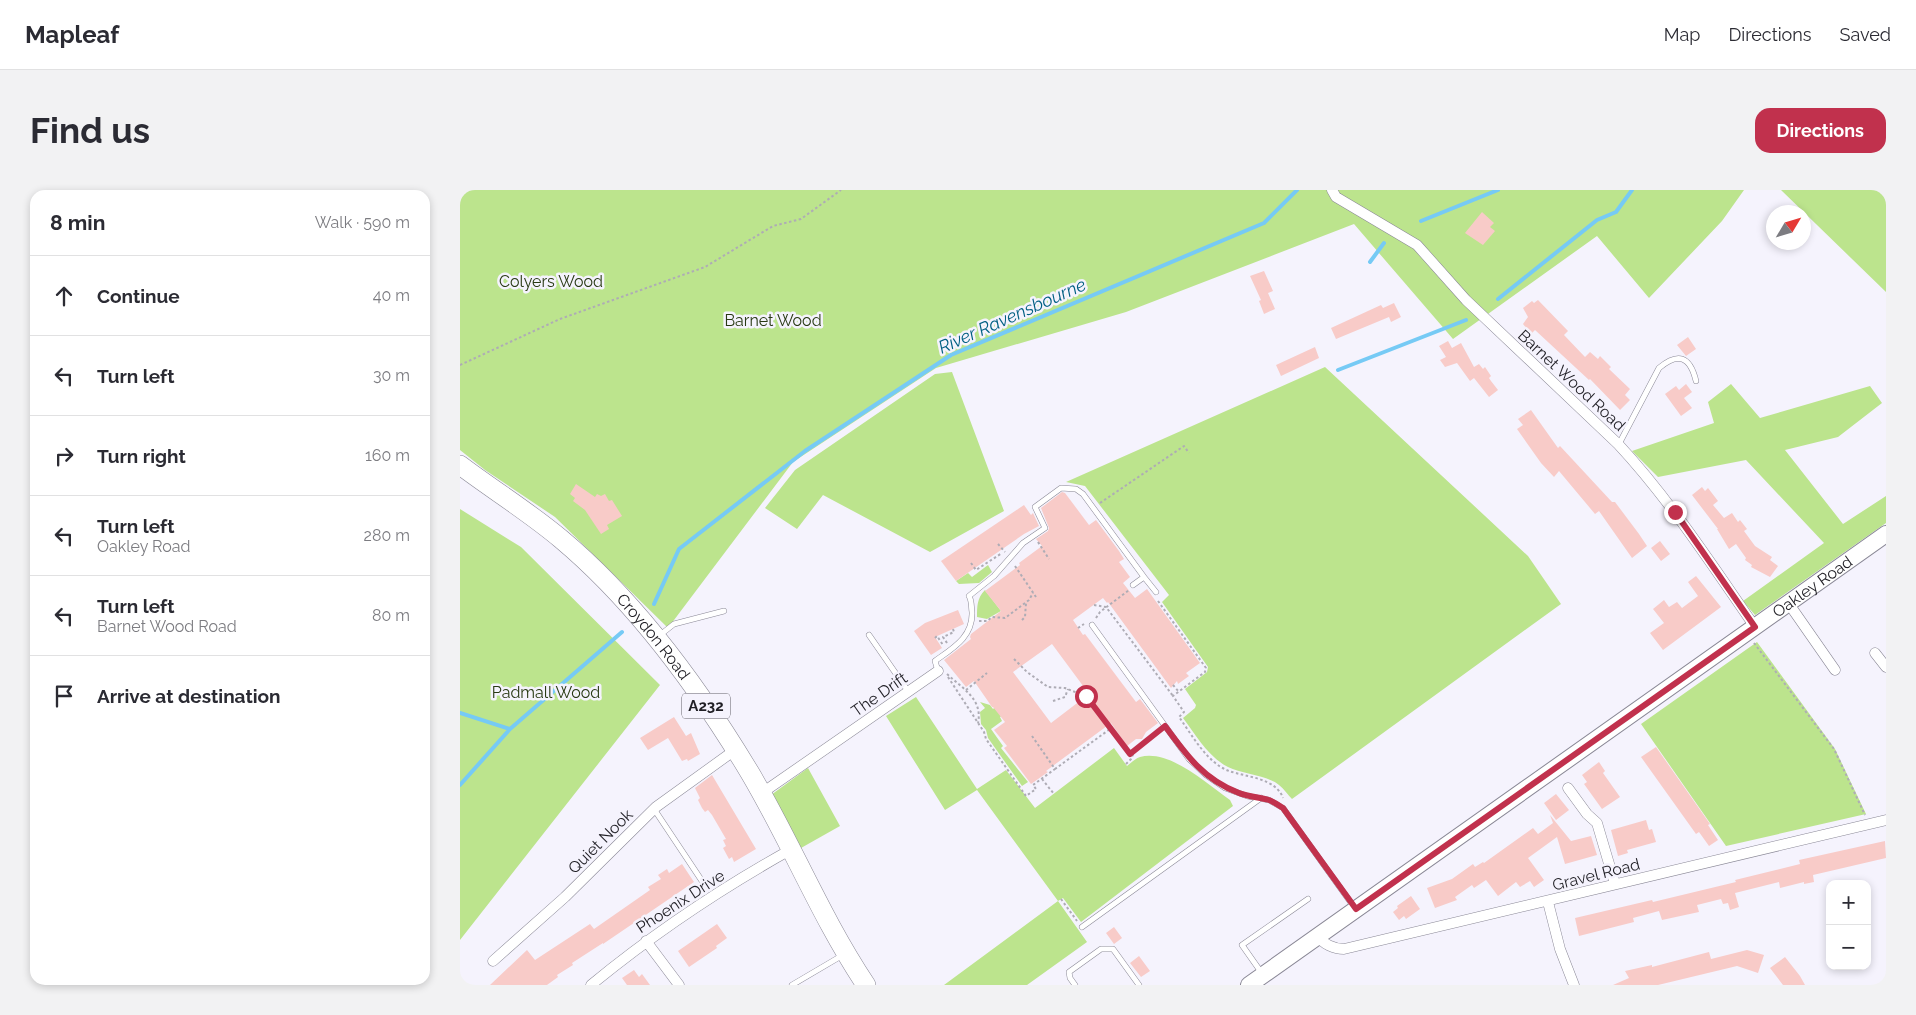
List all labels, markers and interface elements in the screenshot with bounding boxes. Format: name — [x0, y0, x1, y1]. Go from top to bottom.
text: Mapleaf — [25, 20, 119, 49]
text: Map — [1664, 24, 1700, 45]
text: Directions — [1728, 24, 1812, 45]
text: Saved — [1840, 24, 1891, 45]
button: Directions — [1755, 108, 1886, 153]
text: Find us — [30, 110, 150, 151]
north arrow — [1766, 205, 1811, 250]
text: 8 min — [50, 210, 105, 235]
text: Walk · 590 m — [315, 213, 410, 232]
park label: Colyers Wood — [499, 272, 603, 291]
water label: River Ravensbourne — [935, 273, 1089, 358]
icon: ahead — [50, 282, 78, 310]
text: Continue — [97, 285, 180, 307]
text: 40 m — [373, 286, 410, 305]
park label: Barnet Wood — [724, 311, 822, 330]
street label: Barnet Wood Road — [1514, 326, 1629, 435]
icon: left — [50, 362, 78, 390]
text: Turn left — [97, 365, 174, 387]
text: 30 m — [373, 366, 410, 385]
icon: right — [50, 442, 78, 470]
text: Turn right — [97, 445, 186, 467]
text: 160 m — [365, 446, 410, 465]
route end — [1664, 501, 1687, 524]
text: Turn left — [97, 515, 174, 537]
icon: left — [50, 522, 78, 550]
text: 280 m — [364, 526, 410, 545]
text: Oakley Road — [97, 537, 190, 556]
street label: Oakley Road — [1769, 552, 1856, 621]
street label: Croydon Road — [613, 590, 694, 683]
text: Turn left — [97, 595, 174, 617]
icon: left — [50, 602, 78, 630]
text: 80 m — [372, 606, 410, 625]
text: Barnet Wood Road — [97, 617, 237, 636]
street label: The Drift — [848, 668, 911, 720]
icon: arrive — [50, 682, 78, 710]
park label: Padmall Wood — [492, 683, 600, 702]
text: Arrive at destination — [97, 685, 281, 707]
route start — [1075, 685, 1098, 708]
road number: A232 — [682, 694, 730, 718]
street label: Quiet Nook — [564, 805, 637, 878]
street label: Gravel Road — [1550, 854, 1642, 895]
street label: Phoenix Drive — [633, 866, 728, 937]
map controls — [1826, 880, 1871, 970]
button: + — [1826, 880, 1871, 925]
button: − — [1826, 925, 1871, 970]

